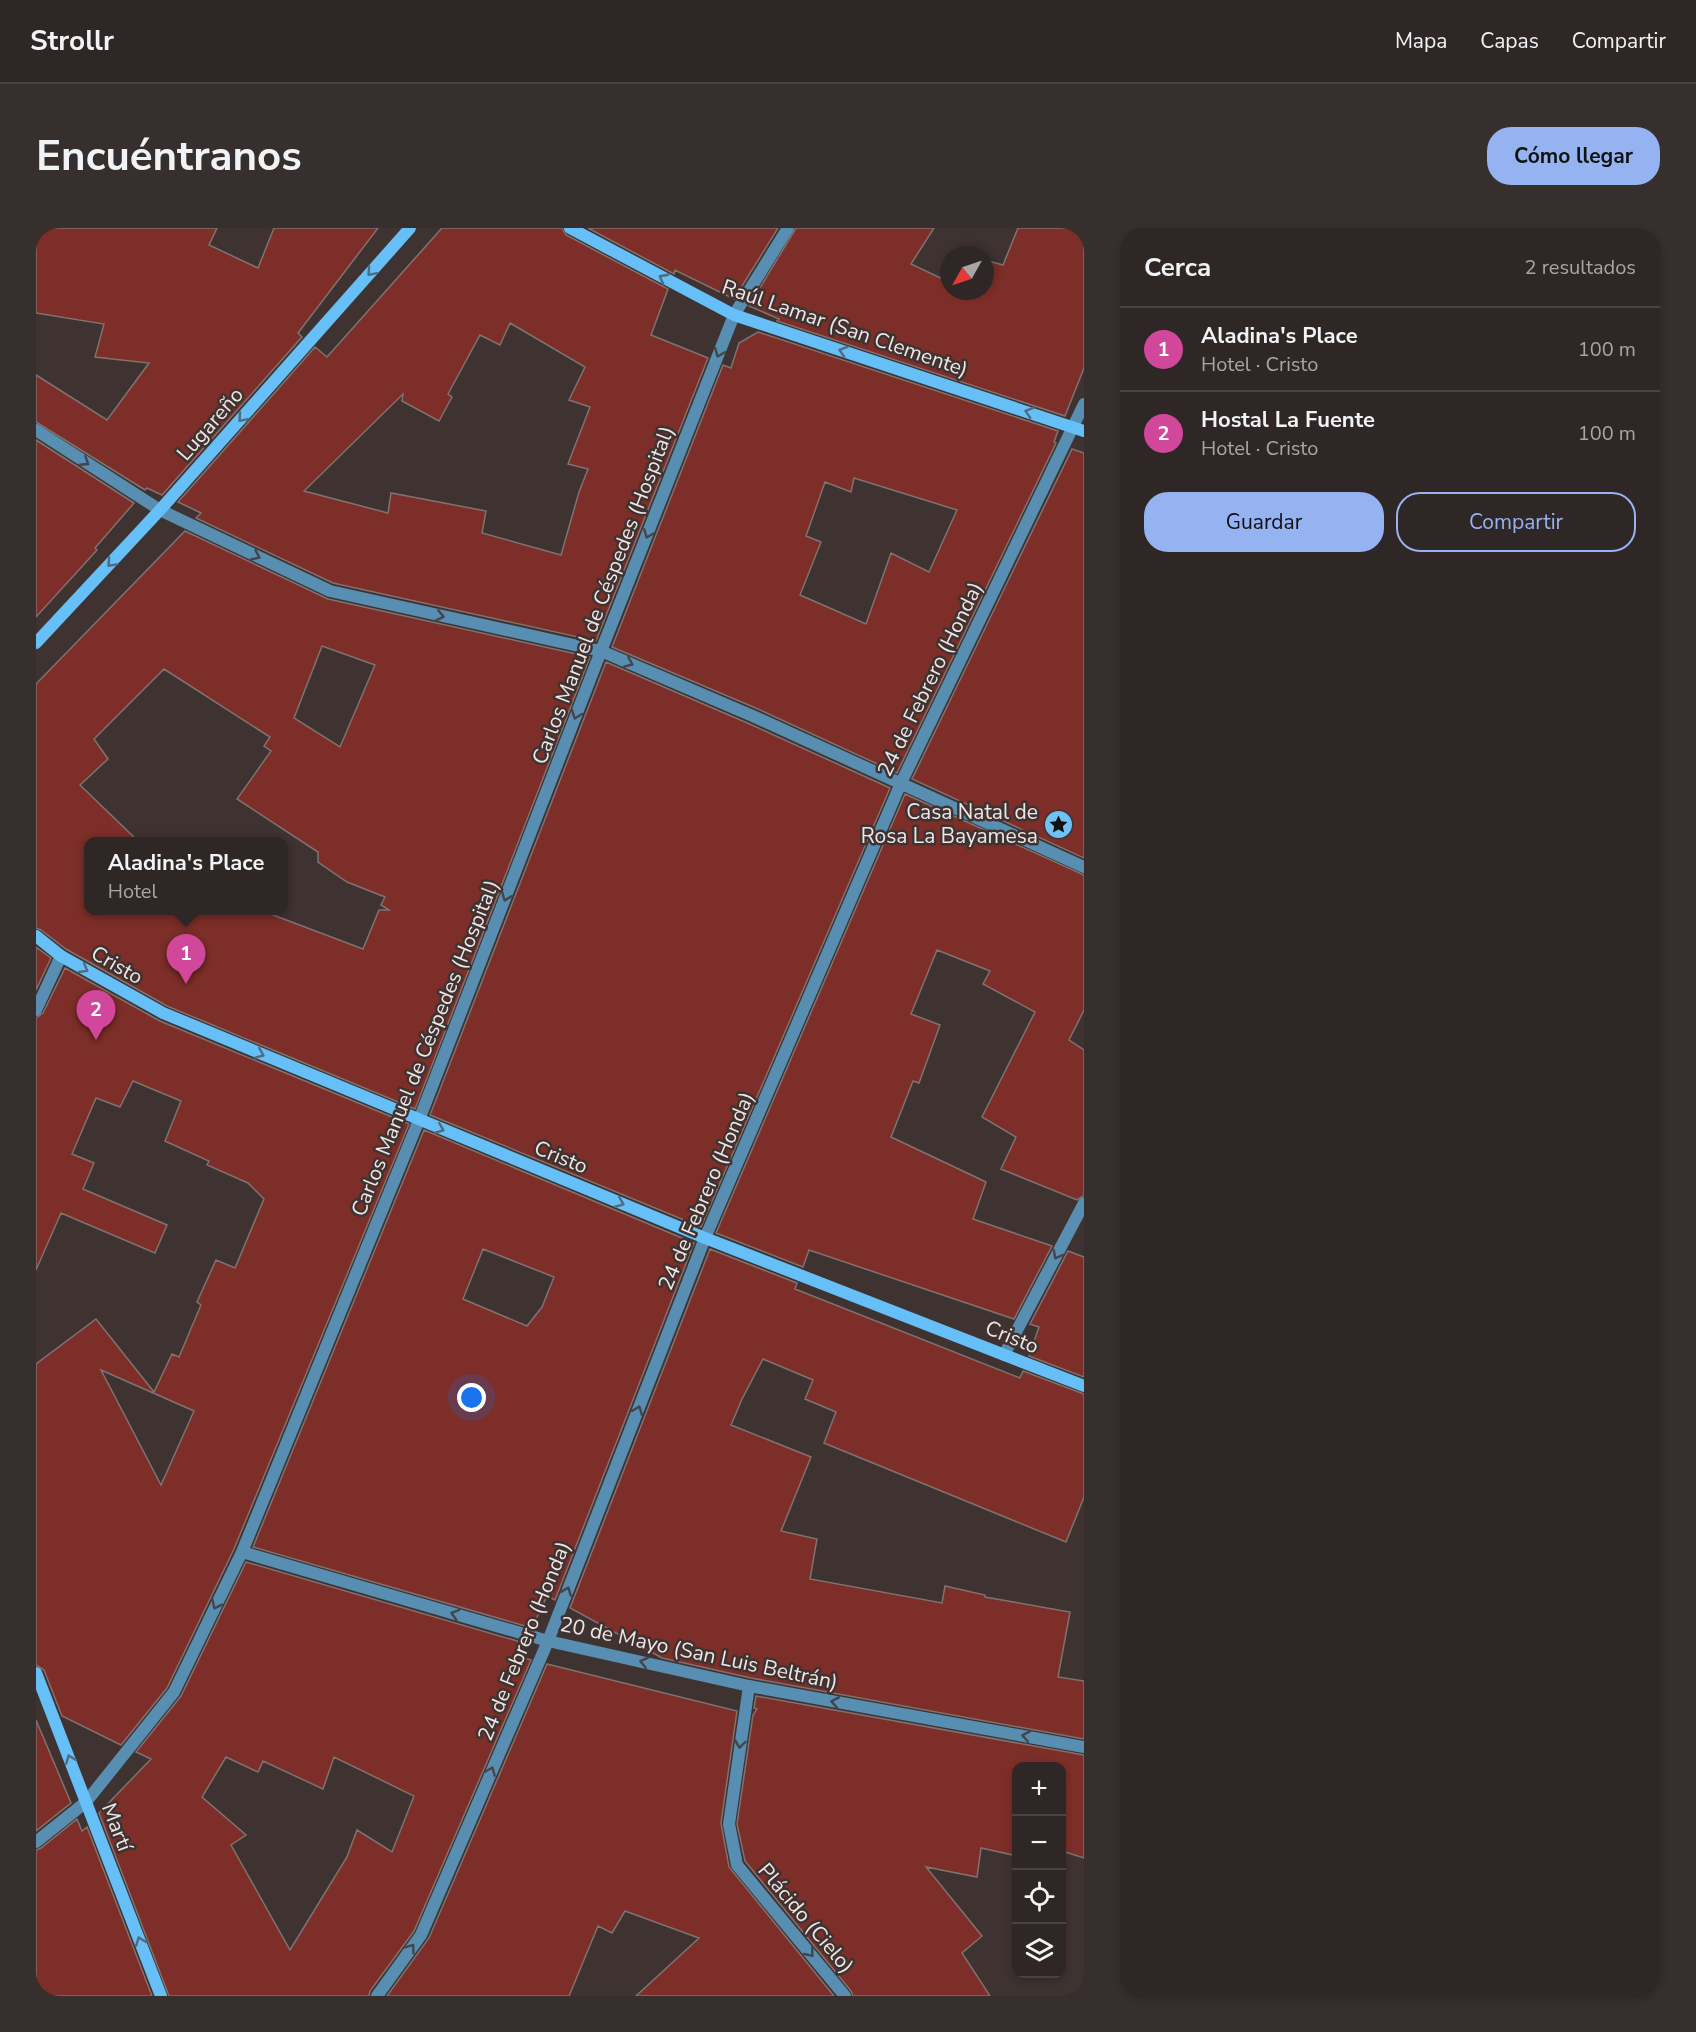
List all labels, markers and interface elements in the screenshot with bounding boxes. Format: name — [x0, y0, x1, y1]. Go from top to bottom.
text: Strollr — [30, 22, 114, 60]
text: Mapa — [1395, 27, 1447, 55]
text: Capas — [1480, 27, 1539, 55]
text: Compartir — [1572, 27, 1666, 55]
button: Cómo llegar — [1487, 127, 1660, 185]
text: Encuéntranos — [36, 128, 302, 185]
north arrow — [940, 246, 994, 300]
text: Cerca — [1144, 250, 1211, 285]
text: 2 resultados — [1525, 254, 1636, 281]
one-way arrow — [367, 265, 378, 276]
one-way arrow — [659, 273, 670, 285]
street label: Raúl Lamar (San Clemente) — [718, 273, 972, 383]
text: Aladina's Place — [1201, 321, 1358, 351]
text: 1 — [1158, 336, 1170, 363]
text: 100 m — [1578, 336, 1636, 363]
one-way arrow — [838, 346, 849, 358]
one-way arrow — [714, 347, 727, 357]
text: Hotel · Cristo — [1201, 351, 1318, 378]
street label: Lugareño — [170, 381, 250, 467]
text: Hostal La Fuente — [1201, 405, 1375, 435]
one-way arrow — [1024, 407, 1035, 419]
one-way arrow — [238, 411, 249, 422]
text: 2 — [1158, 420, 1170, 447]
text: 100 m — [1578, 420, 1636, 447]
street label: Carlos Manuel de Céspedes (Hospital) — [525, 422, 681, 768]
text: Hotel · Cristo — [1201, 435, 1318, 462]
one-way arrow — [79, 454, 89, 466]
button: Guardar — [1144, 492, 1384, 552]
button: Compartir — [1396, 492, 1636, 552]
one-way arrow — [642, 528, 655, 539]
one-way arrow — [249, 548, 260, 560]
one-way arrow — [108, 555, 119, 566]
street label: 24 de Febrero (Honda) — [871, 577, 989, 781]
one-way arrow — [435, 609, 445, 622]
one-way arrow — [622, 656, 633, 668]
one-way arrow — [571, 709, 583, 720]
place label: Casa Natal de Rosa La Bayamesa — [861, 798, 1038, 850]
place icon: Casa Natal de Rosa La Bayamesa — [1043, 808, 1075, 840]
popup — [84, 837, 288, 915]
text: Aladina's Place — [108, 848, 264, 878]
street label: Carlos Manuel de Céspedes (Hospital) — [344, 876, 506, 1220]
text: Hotel — [108, 878, 157, 905]
one-way arrow — [501, 891, 513, 902]
pin: 1 — [166, 934, 206, 984]
street label: Cristo — [86, 939, 148, 991]
one-way arrow — [78, 962, 89, 973]
pin: 2 — [76, 990, 116, 1040]
one-way arrow — [253, 1047, 264, 1059]
street label: 24 de Febrero (Honda) — [651, 1087, 761, 1295]
one-way arrow — [433, 1122, 444, 1134]
street label: Cristo — [530, 1134, 592, 1180]
one-way arrow — [614, 1196, 625, 1208]
one-way arrow — [1053, 1248, 1064, 1259]
street label: Cristo — [981, 1314, 1043, 1360]
your location — [457, 1383, 486, 1412]
one-way arrow — [631, 1405, 643, 1416]
street label: 24 de Febrero (Honda) — [471, 1537, 577, 1745]
one-way arrow — [560, 1587, 572, 1598]
one-way arrow — [212, 1599, 224, 1610]
one-way arrow — [450, 1609, 461, 1621]
street label: 20 de Mayo (San Luis Beltrán) — [558, 1610, 840, 1696]
one-way arrow — [639, 1657, 649, 1670]
one-way arrow — [830, 1696, 840, 1709]
one-way arrow — [1022, 1730, 1032, 1743]
one-way arrow — [735, 1739, 747, 1749]
one-way arrow — [64, 1755, 77, 1765]
map controls — [1012, 1762, 1066, 1978]
button: + — [1012, 1762, 1066, 1816]
one-way arrow — [484, 1766, 496, 1777]
street label: Martí — [95, 1799, 139, 1856]
button: − — [1012, 1816, 1066, 1870]
street label: Plácido (Cielo) — [752, 1857, 860, 1979]
button: locate — [1012, 1870, 1066, 1924]
button: layers — [1012, 1924, 1066, 1978]
one-way arrow — [135, 1937, 147, 1948]
one-way arrow — [404, 1944, 415, 1955]
one-way arrow — [803, 1946, 814, 1957]

